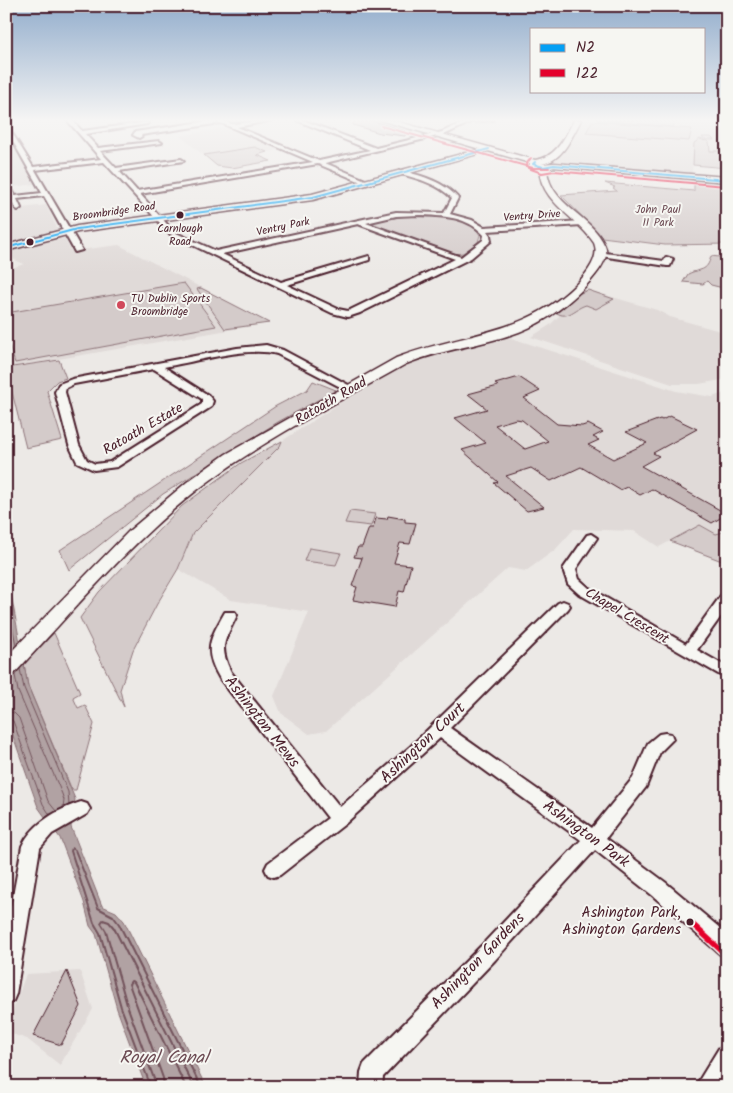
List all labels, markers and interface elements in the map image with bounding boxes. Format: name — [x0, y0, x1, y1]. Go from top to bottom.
legend — [530, 28, 706, 92]
text: N2 — [576, 36, 595, 60]
text: 122 — [576, 62, 598, 86]
street label: Broombridge Road — [71, 197, 157, 227]
park label: John Paul II Park — [635, 201, 681, 232]
street label: Ventry Drive — [503, 205, 561, 227]
marker: Carnlough Road — [175, 210, 185, 220]
street label: Ventry Park — [255, 212, 312, 241]
place label: Carnlough Road — [157, 220, 203, 251]
unlabelled marker — [25, 237, 35, 247]
place label: TU Dublin Sports Broombridge — [131, 290, 211, 321]
marker: TU Dublin Sports Broombridge — [115, 299, 127, 311]
street label: Ratoath Road — [291, 371, 372, 430]
street label: Ratoath Estate — [99, 397, 188, 461]
street label: Chapel Crescent — [581, 582, 674, 650]
street label: Ashington Mews — [218, 671, 306, 774]
street label: Ashington Court — [374, 696, 472, 789]
street label: Ashington Park — [537, 794, 635, 875]
place label: Ashington Park, Ashington Gardens — [562, 901, 682, 942]
street label: Ashington Gardens — [425, 907, 531, 1015]
marker: Ashington Park, Ashington Gardens — [685, 917, 695, 927]
water label: Royal Canal — [120, 1044, 212, 1073]

